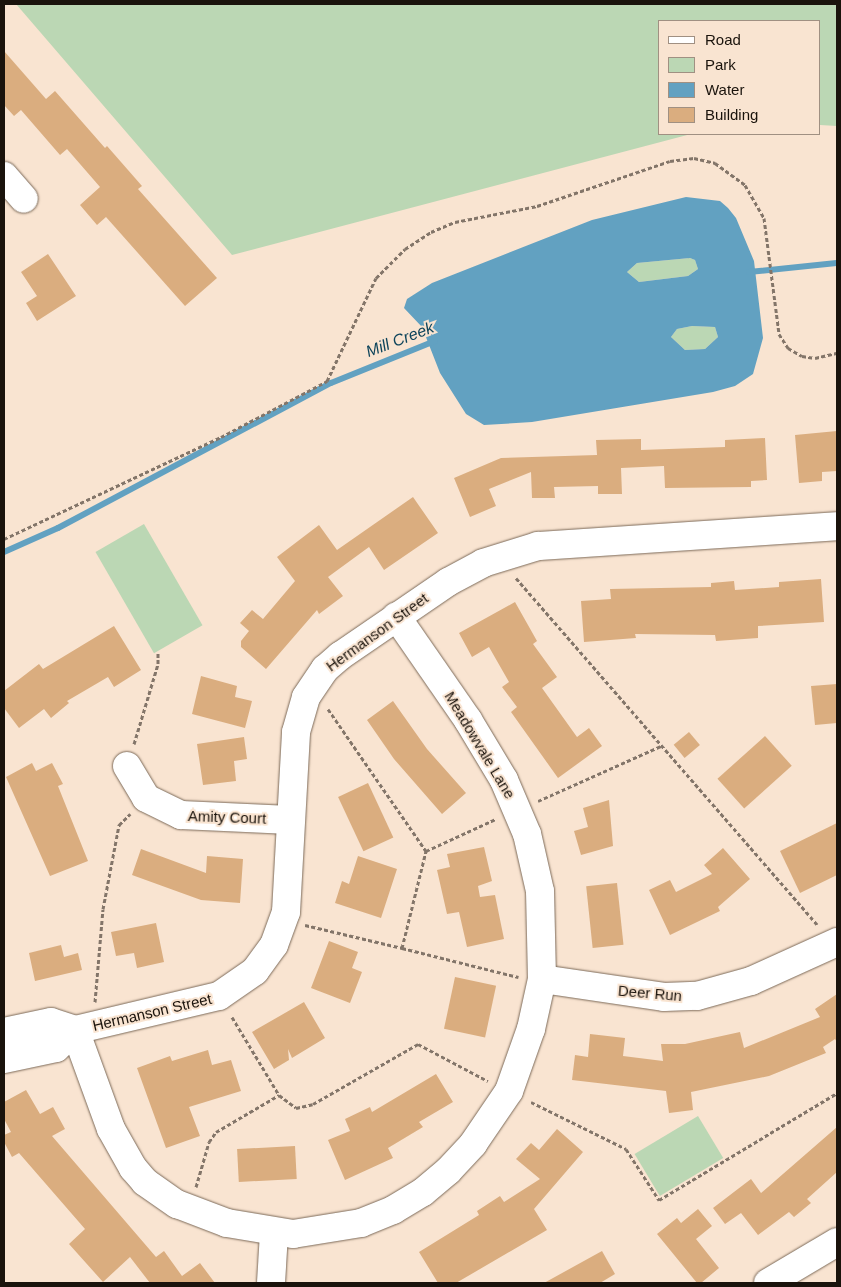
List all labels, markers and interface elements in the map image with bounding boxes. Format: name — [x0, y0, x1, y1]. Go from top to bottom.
legend — [658, 20, 821, 135]
text: Road — [705, 31, 741, 48]
text: Park — [705, 56, 736, 73]
text: Water — [705, 81, 744, 98]
text: Building — [705, 106, 758, 123]
water label: Mill Creek — [363, 318, 437, 362]
street label: Hermanson Street — [322, 589, 432, 675]
street label: Meadowvale Lane — [441, 688, 519, 802]
street label: Amity Court — [188, 807, 266, 827]
street label: Deer Run — [617, 981, 683, 1005]
street label: Hermanson Street — [91, 990, 213, 1034]

